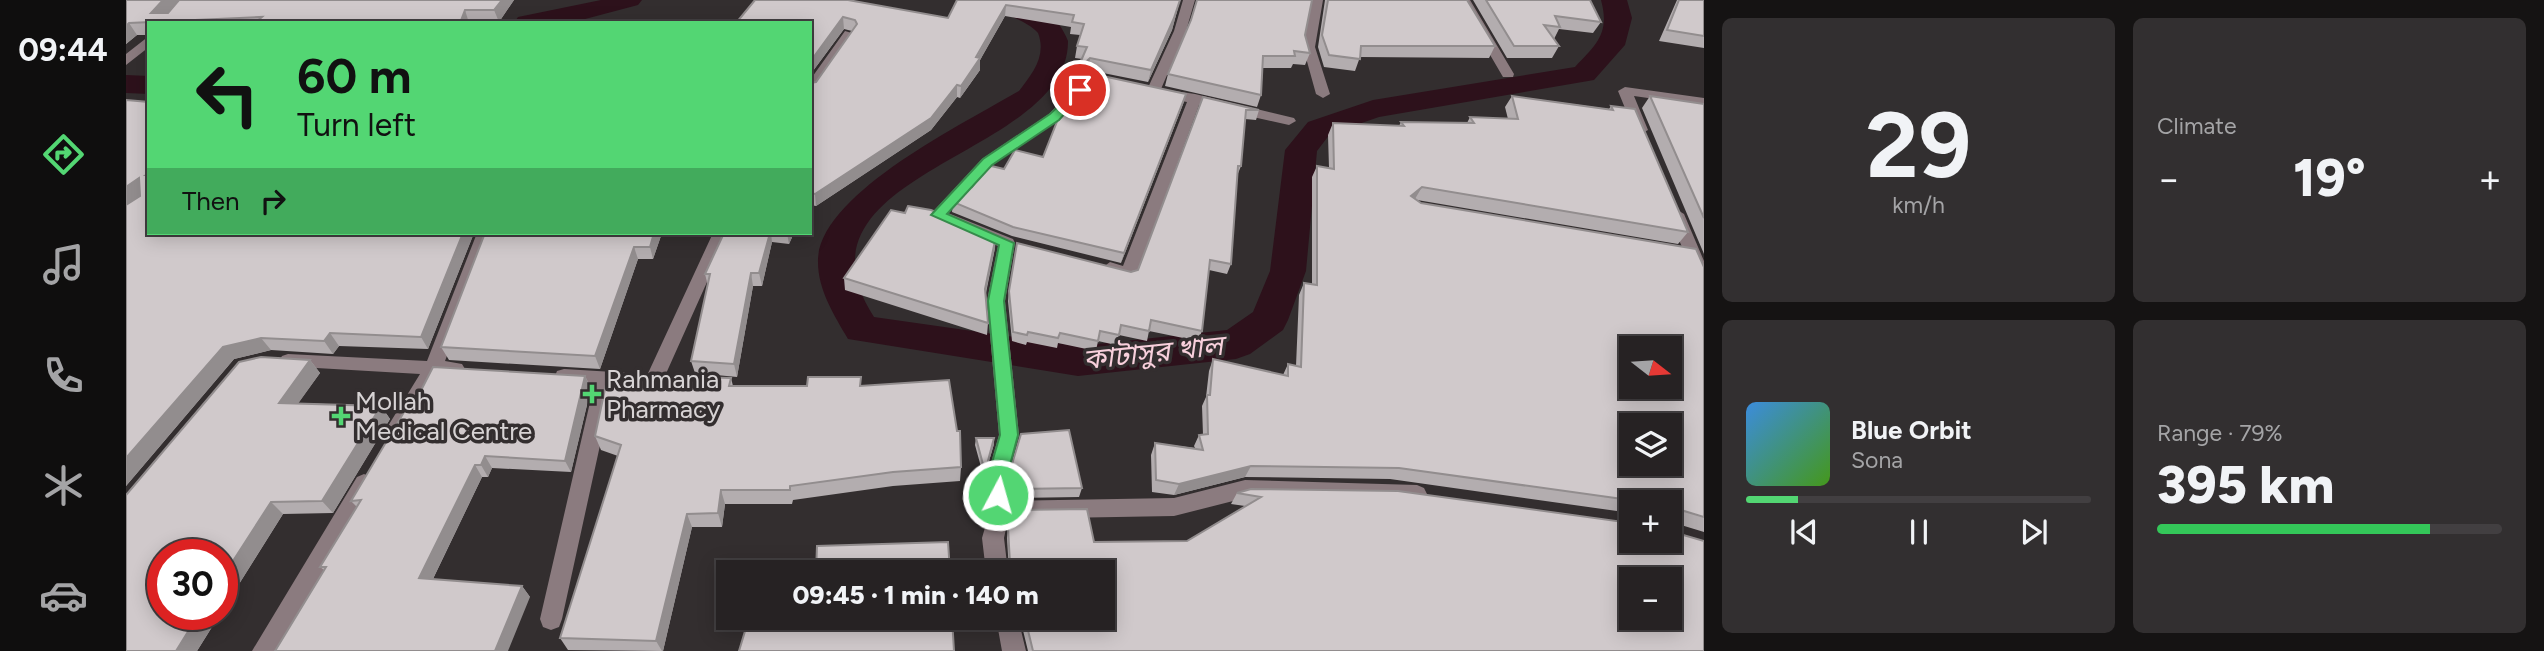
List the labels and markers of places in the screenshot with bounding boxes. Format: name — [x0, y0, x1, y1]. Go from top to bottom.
pin — [1050, 60, 1110, 120]
place label: Rahmania Pharmacy — [606, 363, 721, 425]
place label: Mollah Medical Centre — [355, 385, 532, 447]
marker: Rahmania Pharmacy — [584, 386, 600, 402]
marker: Mollah Medical Centre — [333, 408, 349, 424]

